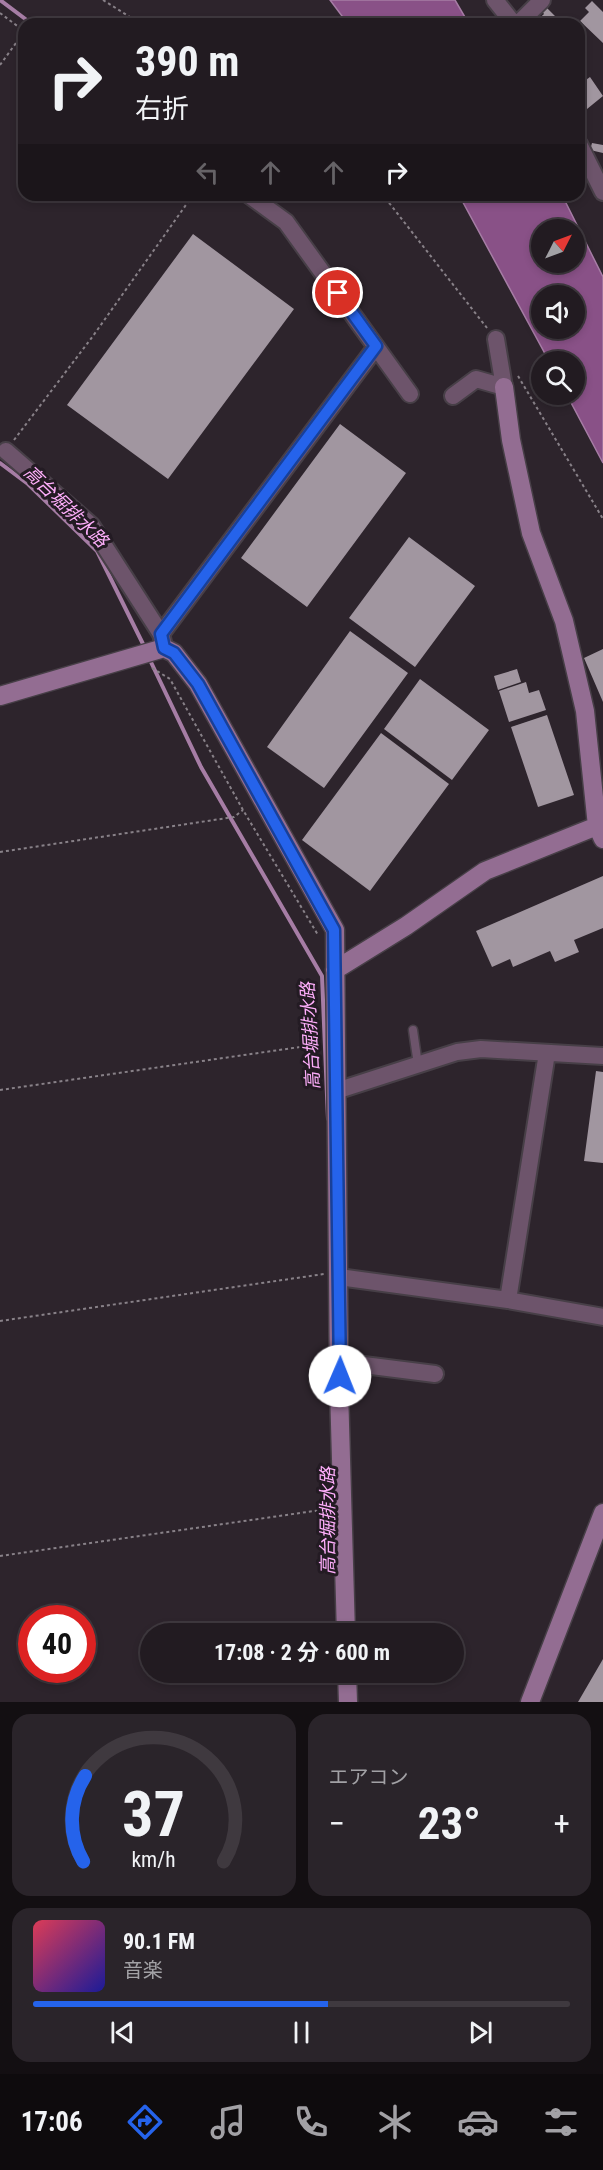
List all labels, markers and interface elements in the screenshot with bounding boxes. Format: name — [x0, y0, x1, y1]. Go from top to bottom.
text: 390 m — [135, 37, 240, 86]
icon: right — [36, 42, 114, 120]
text: 右折 — [135, 93, 189, 125]
icon: left — [191, 156, 224, 189]
icon: ahead — [254, 156, 287, 189]
icon: ahead — [317, 156, 350, 189]
icon: right — [380, 156, 413, 189]
north arrow — [531, 219, 585, 273]
map controls — [531, 219, 585, 405]
pin — [312, 267, 363, 318]
icon: arrive — [321, 276, 354, 309]
button: sound — [531, 285, 585, 339]
button: search — [531, 351, 585, 405]
water label: 高台堀排水路 — [20, 461, 114, 552]
water label: 高台堀排水路 — [297, 980, 323, 1090]
position arrow — [308, 1344, 372, 1408]
water label: 高台堀排水路 — [317, 1465, 338, 1575]
speed limit sign: 40 — [18, 1605, 96, 1683]
text: 17:08 · 2 分 · 600 m — [214, 1640, 390, 1665]
text: エアコン — [329, 1765, 409, 1789]
text: 37 — [122, 1778, 185, 1851]
text: 23° — [418, 1797, 481, 1850]
text: − — [329, 1804, 345, 1843]
text: + — [554, 1804, 570, 1843]
text: km/h — [132, 1847, 176, 1872]
text: 90.1 FM — [123, 1929, 195, 1954]
text: 音楽 — [123, 1958, 163, 1982]
icon: previous — [106, 2016, 139, 2049]
icon: pause — [285, 2016, 318, 2049]
icon: next — [464, 2016, 497, 2049]
icon: directions — [124, 2101, 166, 2143]
icon: music — [207, 2101, 249, 2143]
icon: phone — [290, 2101, 332, 2143]
icon: climate — [374, 2101, 416, 2143]
icon: car — [457, 2101, 499, 2143]
icon: filters — [540, 2101, 582, 2143]
text: 17:06 — [21, 2106, 83, 2138]

